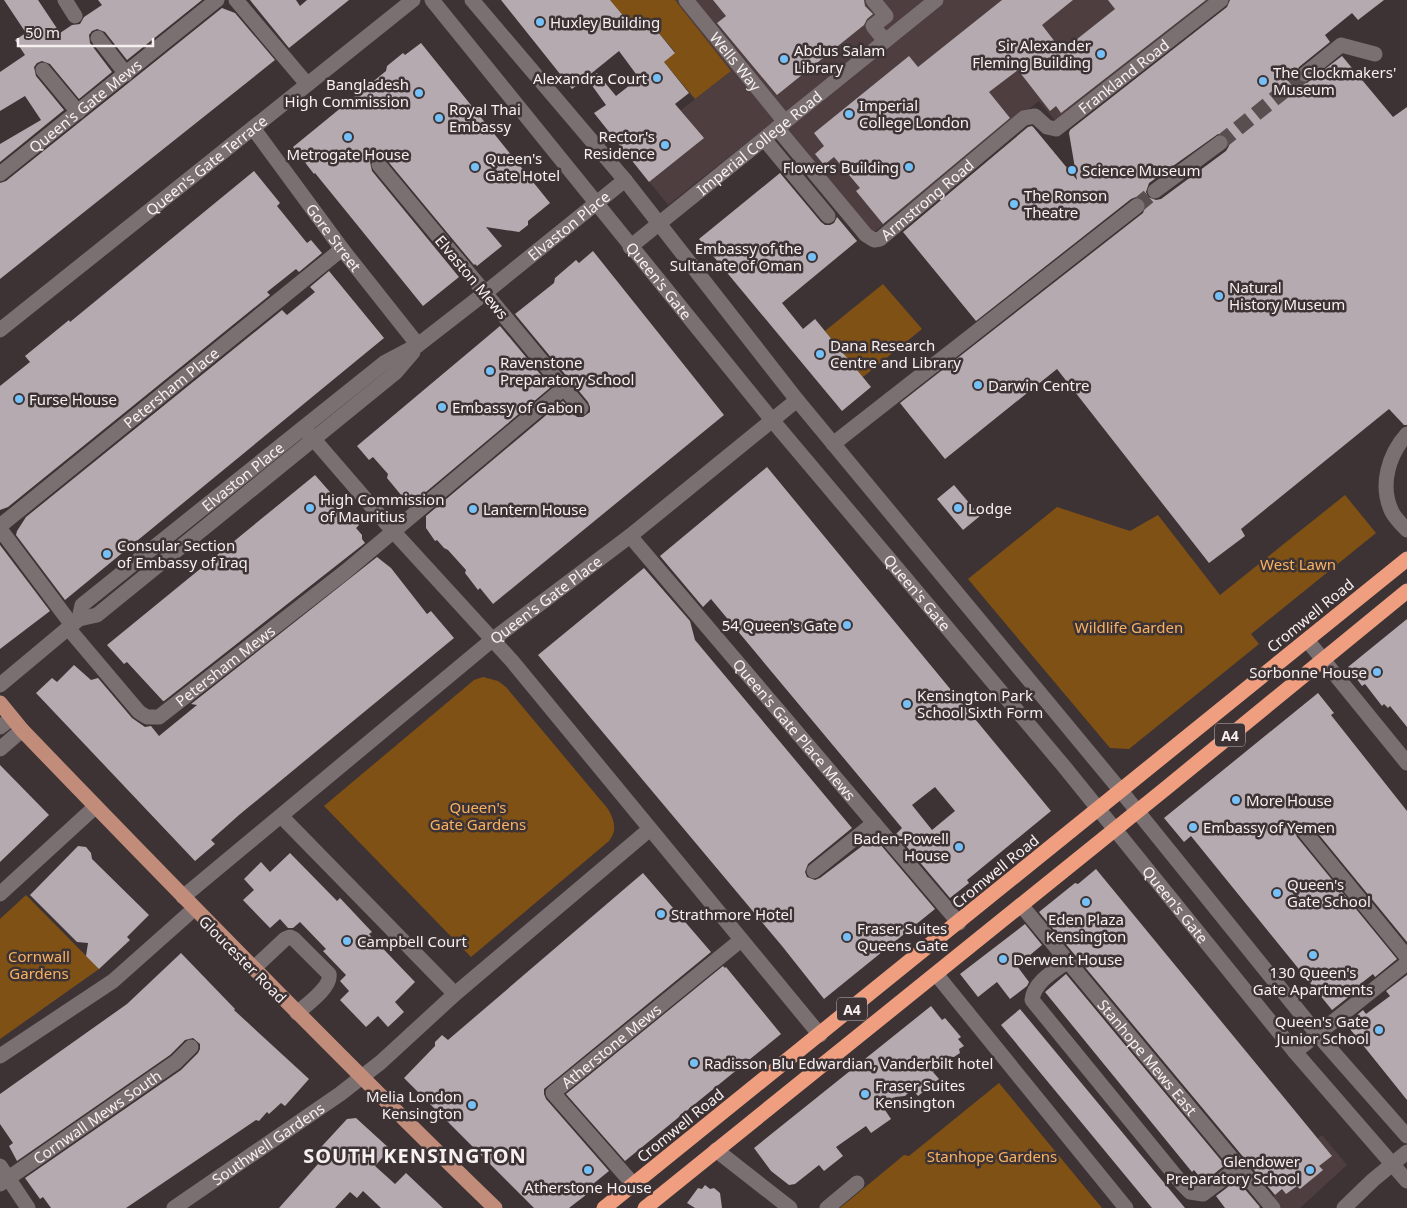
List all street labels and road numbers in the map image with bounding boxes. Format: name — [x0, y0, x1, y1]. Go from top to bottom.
street label: Wells Way — [706, 28, 766, 95]
street label: Frankland Road — [1074, 34, 1173, 118]
street label: Queen's Gate Mews — [25, 55, 146, 157]
street label: Imperial College Road — [692, 86, 826, 199]
street label: Queen's Gate Terrace — [141, 111, 271, 220]
street label: Armstrong Road — [876, 155, 978, 245]
street label: Elvaston Place — [523, 186, 614, 265]
street label: Gore Street — [302, 199, 366, 276]
street label: Elvaston Mews — [431, 231, 513, 323]
street label: Queen's Gate — [622, 238, 697, 324]
street label: Petersham Place — [119, 343, 223, 432]
street label: Elvaston Place — [197, 437, 288, 516]
street label: Queen's Gate — [879, 550, 955, 635]
street label: Queen's Gate Place — [486, 551, 606, 648]
street label: Cromwell Road — [1262, 574, 1358, 656]
street label: Petersham Mews — [171, 620, 279, 711]
street label: Queen's Gate Place Mews — [729, 654, 860, 805]
road number: A4 — [1215, 724, 1245, 746]
street label: Cromwell Road — [947, 830, 1043, 912]
street label: Queen's Gate — [1138, 862, 1213, 947]
street label: Gloucester Road — [195, 911, 291, 1007]
street label: Stanhope Mews East — [1093, 995, 1202, 1120]
road number: A4 — [837, 998, 867, 1021]
street label: Atherstone Mews — [557, 999, 665, 1092]
street label: Cornwall Mews South — [29, 1065, 165, 1168]
street label: Cromwell Road — [632, 1084, 728, 1166]
street label: Southwell Gardens — [208, 1098, 328, 1189]

